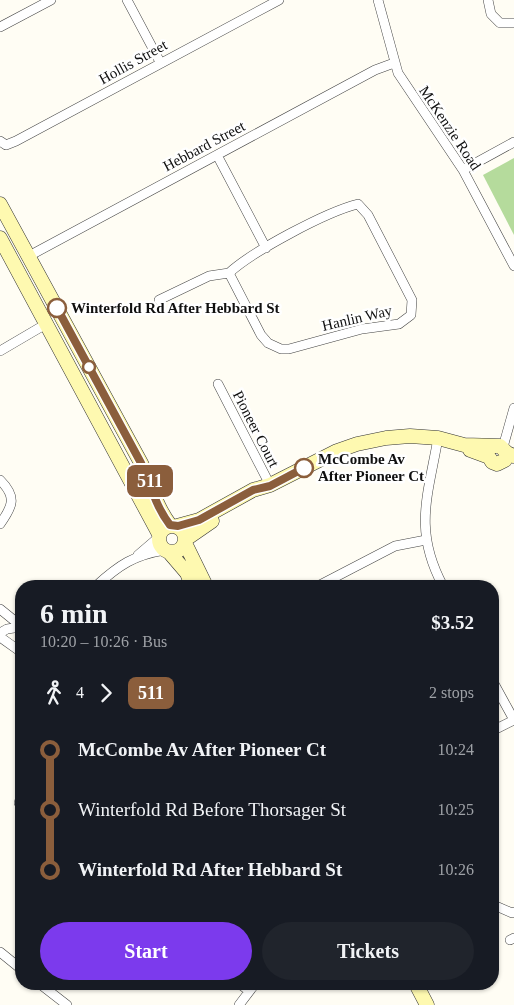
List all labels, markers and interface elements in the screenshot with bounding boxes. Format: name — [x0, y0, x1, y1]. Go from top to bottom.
street label: Hollis Street — [96, 36, 171, 87]
street label: McKenzie Road — [416, 83, 484, 173]
street label: Hebbard Street — [160, 117, 248, 174]
marker: Winterfold Rd After Hebbard St — [47, 298, 67, 318]
place label: Winterfold Rd After Hebbard St — [71, 300, 280, 316]
street label: Hanlin Way — [320, 302, 394, 334]
unlabelled marker — [82, 360, 96, 374]
street label: Pioneer Court — [230, 388, 283, 471]
place label: McCombe Av After Pioneer Ct — [318, 451, 424, 484]
marker: McCombe Av After Pioneer Ct — [294, 458, 314, 478]
line badge: 511 — [121, 465, 179, 497]
text: 511 — [137, 471, 163, 491]
text: 6 min — [40, 598, 108, 629]
text: $3.52 — [431, 612, 474, 633]
text: 10:20 – 10:26 · Bus — [40, 633, 167, 650]
icon: walk — [40, 679, 68, 707]
icon: forward — [92, 679, 120, 707]
text: 511 — [138, 683, 164, 703]
text: 4 — [76, 684, 84, 701]
text: 2 stops — [429, 684, 474, 701]
text: McCombe Av After Pioneer Ct — [78, 739, 326, 760]
text: 10:24 — [438, 741, 474, 758]
text: Winterfold Rd Before Thorsager St — [78, 799, 346, 820]
text: 10:25 — [438, 801, 474, 818]
text: Winterfold Rd After Hebbard St — [78, 859, 342, 880]
text: 10:26 — [438, 861, 474, 878]
button: Start — [40, 922, 252, 980]
button: Tickets — [262, 922, 474, 980]

